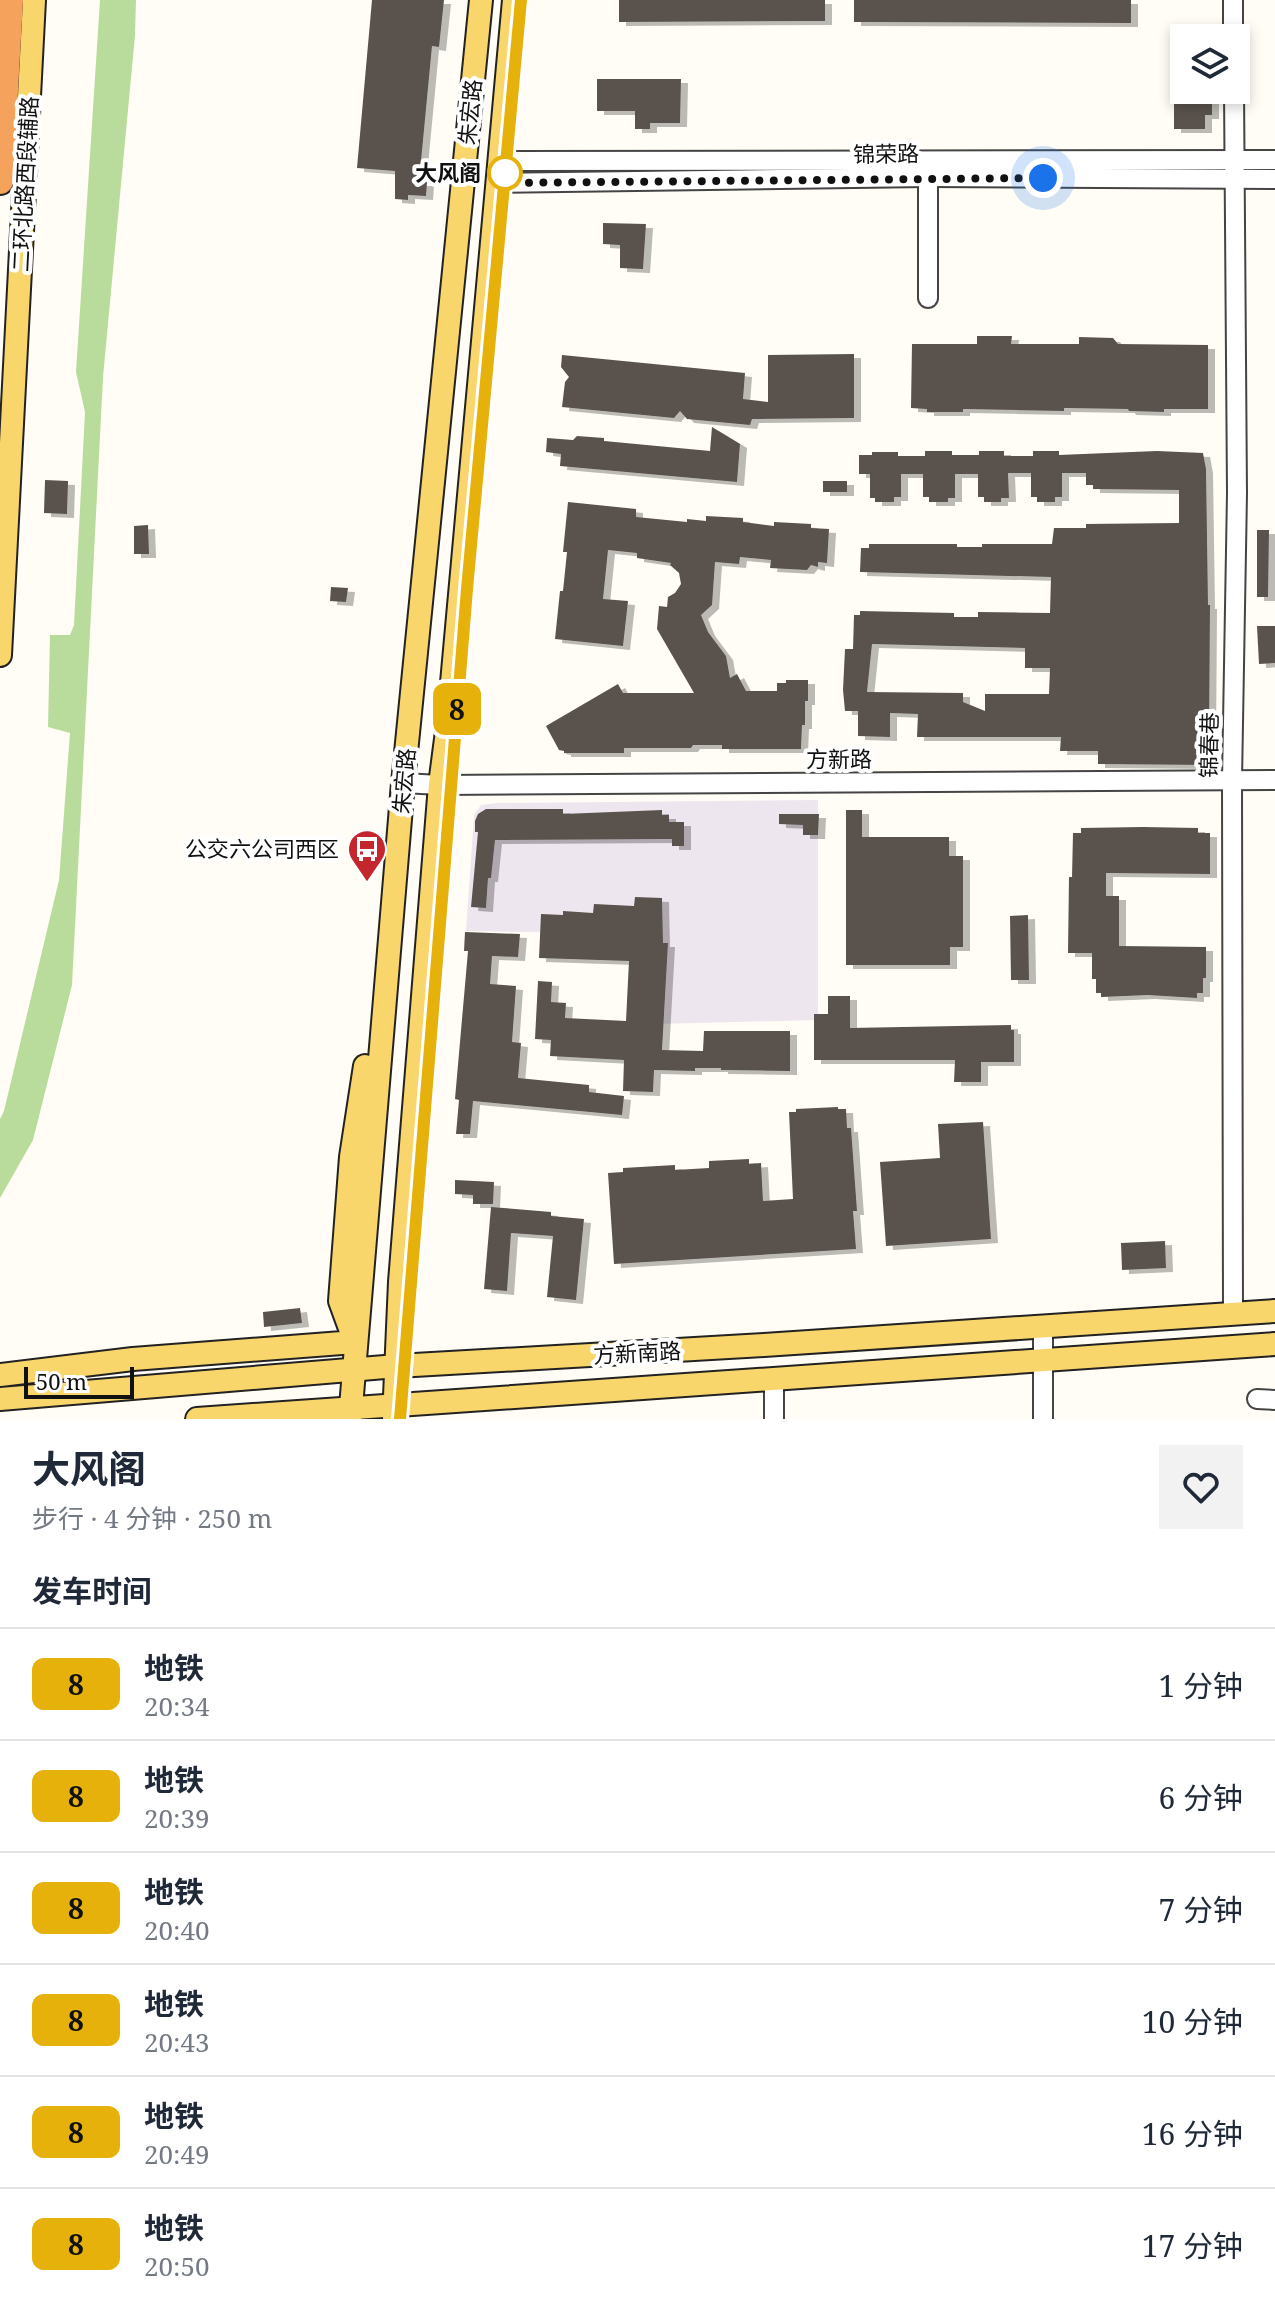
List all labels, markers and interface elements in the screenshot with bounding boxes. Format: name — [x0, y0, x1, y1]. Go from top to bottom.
map controls — [1170, 24, 1250, 104]
button: layers — [1170, 24, 1250, 104]
street label: 朱宏路 — [451, 78, 487, 146]
street label: 二环北路西段辅路 — [4, 95, 44, 273]
street label: 锦荣路 — [853, 137, 919, 169]
marker: 大风阁 — [488, 156, 522, 190]
place label: 大风阁 — [415, 157, 481, 187]
your location — [1023, 158, 1063, 198]
line badge: 8 — [431, 683, 483, 735]
text: 8 — [449, 690, 465, 728]
street label: 锦春巷 — [1192, 712, 1224, 778]
street label: 方新路 — [806, 743, 872, 773]
street label: 朱宏路 — [385, 747, 421, 815]
bus stop icon: 公交六公司西区 — [346, 828, 388, 883]
place label: 公交六公司西区 — [185, 833, 339, 863]
street label: 方新南路 — [592, 1335, 682, 1369]
scale bar — [24, 1363, 134, 1399]
text: 50 m — [36, 1366, 87, 1396]
text: 大风阁 — [32, 1442, 146, 1494]
button: heart — [1159, 1445, 1243, 1529]
text: 步行 · 4 分钟 · 250 m — [32, 1500, 272, 1536]
text: 发车时间 — [32, 1570, 152, 1611]
text: 地铁 — [144, 1647, 204, 1688]
text: 8 — [68, 1665, 84, 1703]
text: 1 分钟 — [1158, 1665, 1243, 1706]
text: 20:34 — [144, 1688, 210, 1724]
text: 地铁 — [144, 1759, 204, 1800]
text: 8 — [68, 1777, 84, 1815]
text: 6 分钟 — [1158, 1777, 1243, 1818]
text: 20:39 — [144, 1800, 210, 1836]
text: 地铁 — [144, 1871, 204, 1912]
text: 8 — [68, 1889, 84, 1927]
text: 7 分钟 — [1158, 1889, 1243, 1930]
text: 20:40 — [144, 1912, 210, 1948]
text: 地铁 — [144, 1983, 204, 2024]
text: 8 — [68, 2001, 84, 2039]
text: 10 分钟 — [1142, 2001, 1243, 2042]
text: 20:43 — [144, 2024, 210, 2060]
text: 地铁 — [144, 2095, 204, 2136]
text: 8 — [68, 2113, 84, 2151]
text: 16 分钟 — [1142, 2113, 1243, 2154]
text: 20:49 — [144, 2136, 210, 2172]
text: 地铁 — [144, 2207, 204, 2248]
text: 8 — [68, 2225, 84, 2263]
text: 17 分钟 — [1142, 2225, 1243, 2266]
text: 20:50 — [144, 2248, 210, 2284]

